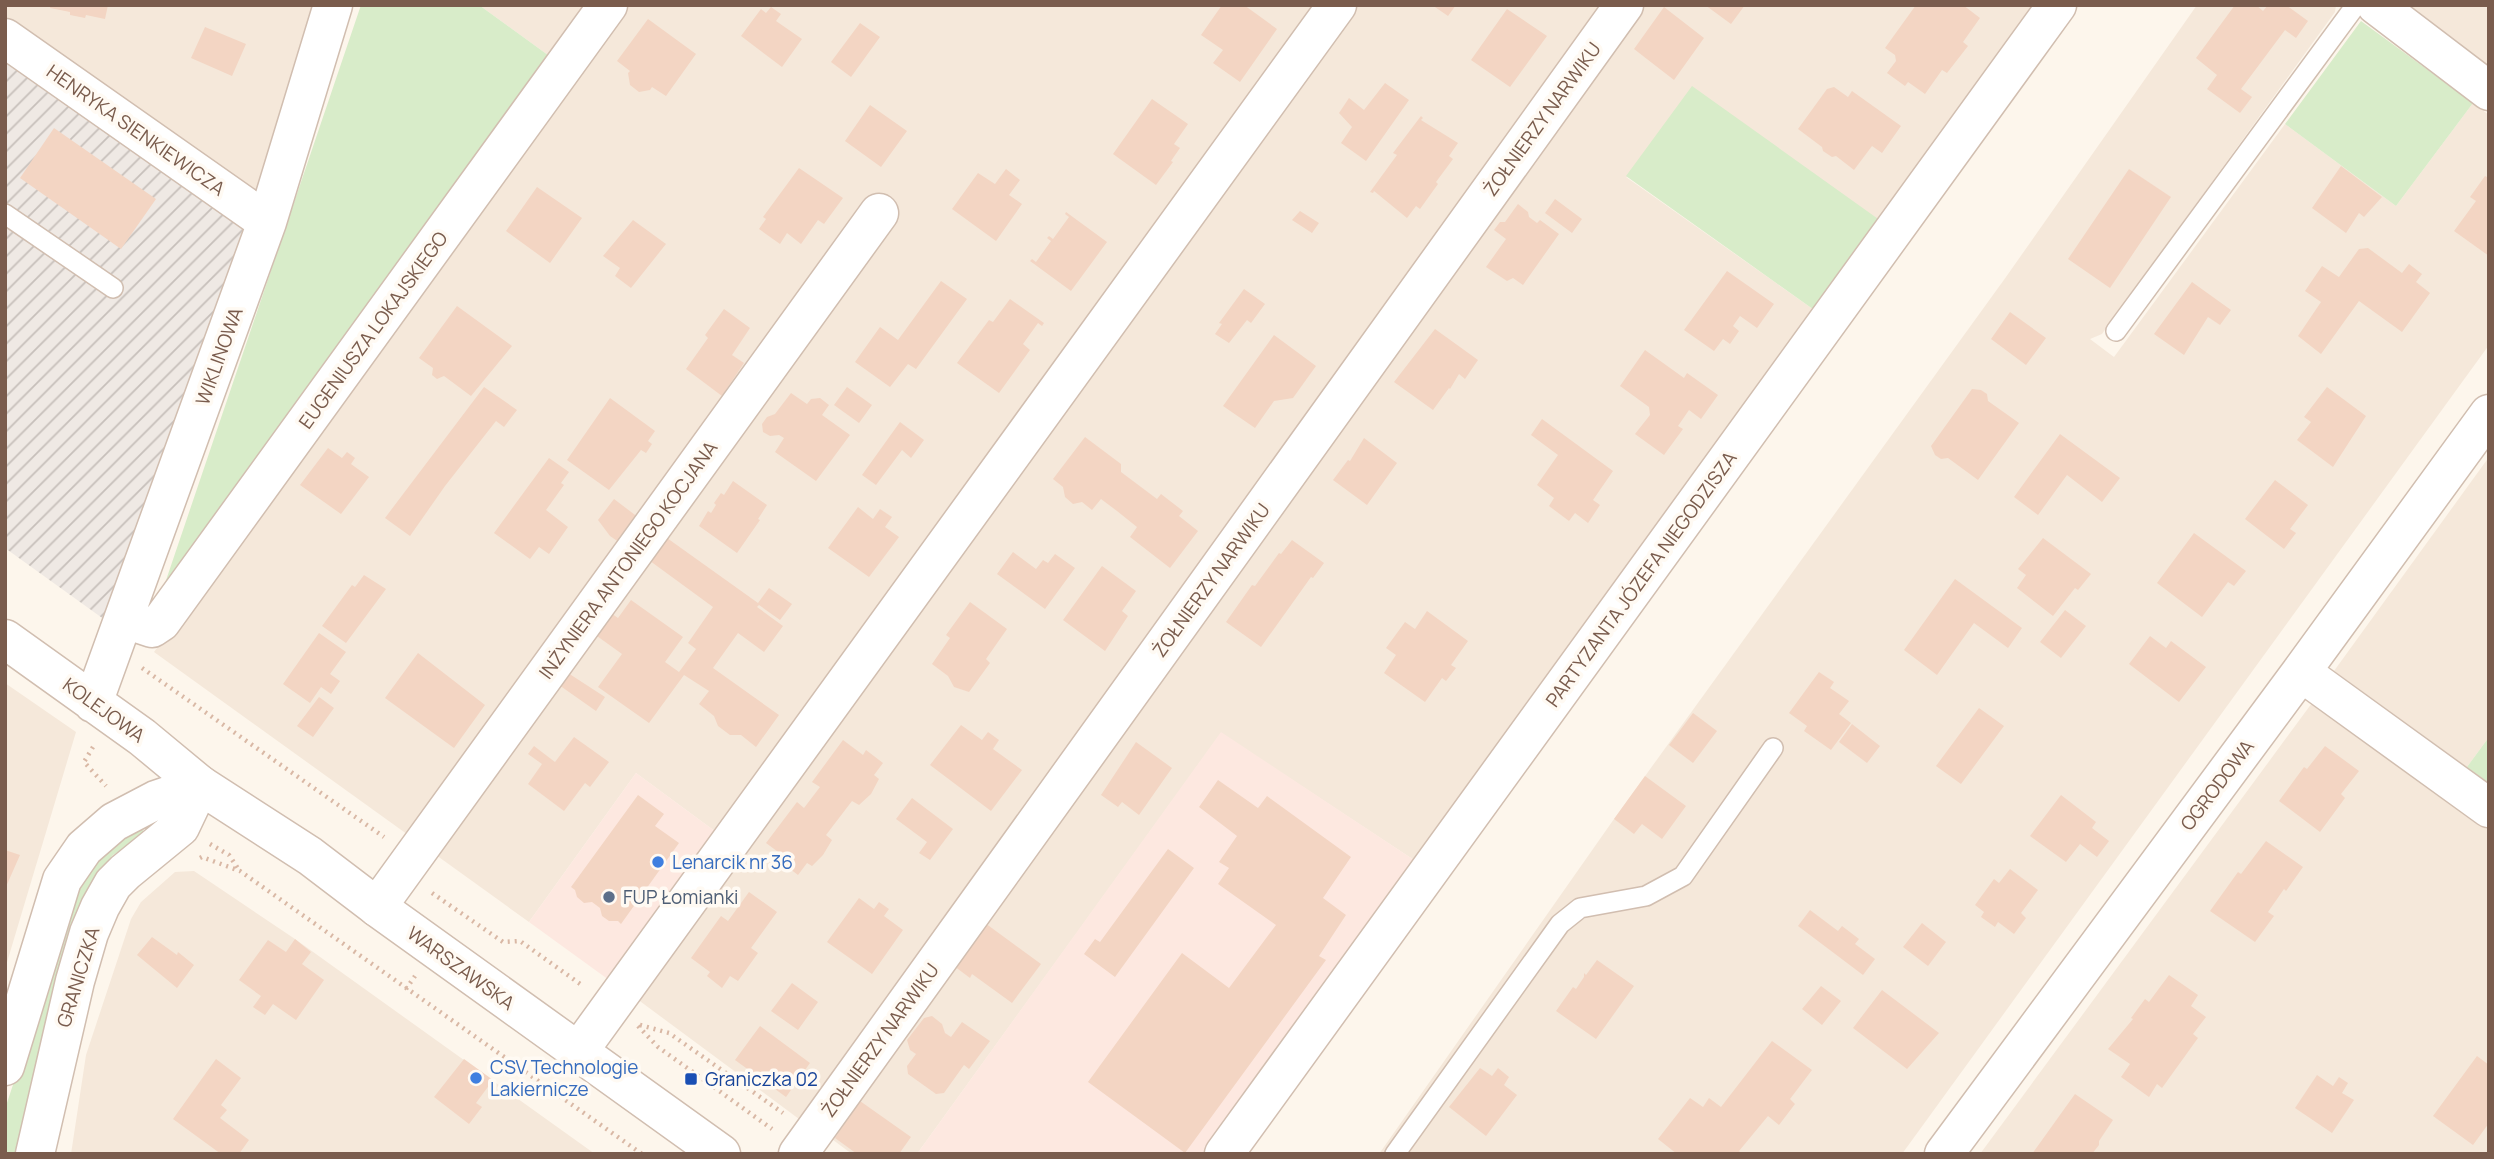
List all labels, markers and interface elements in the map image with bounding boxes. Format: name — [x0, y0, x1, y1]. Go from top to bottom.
street label: ŻOŁNIERZY NARWIKU — [1477, 37, 1607, 201]
street label: HENRYKA SIENKIEWICZA — [42, 58, 230, 202]
street label: EUGENIUSZA LOKAJSKIEGO — [293, 226, 454, 434]
street label: WIKLINOWA — [189, 303, 249, 409]
street label: INŻYNIERA ANTONIEGO KOCJANA — [533, 436, 723, 684]
street label: PARTYZANTA JÓZEFA NIEGODZISZA — [1539, 446, 1743, 712]
street label: ŻOŁNIERZY NARWIKU — [1146, 498, 1276, 662]
street label: KOLEJOWA — [58, 671, 150, 749]
street label: OGRODOWA — [2174, 734, 2260, 836]
place label: Lenarcik nr 36 — [672, 849, 793, 875]
marker: Lenarcik nr 36 — [650, 854, 666, 870]
place label: FUP Łomianki — [623, 884, 739, 910]
marker: FUP Łomianki — [601, 889, 617, 905]
street label: WARSZAWSKA — [402, 920, 520, 1016]
street label: GRANICZKA — [50, 924, 106, 1030]
street label: ŻOŁNIERZY NARWIKU — [815, 958, 945, 1122]
place label: CSV Technologie Lakiernicze — [490, 1054, 638, 1102]
place label: Graniczka 02 — [705, 1066, 818, 1092]
marker: CSV Technologie Lakiernicze — [468, 1070, 484, 1086]
marker: Graniczka 02 — [683, 1071, 699, 1087]

